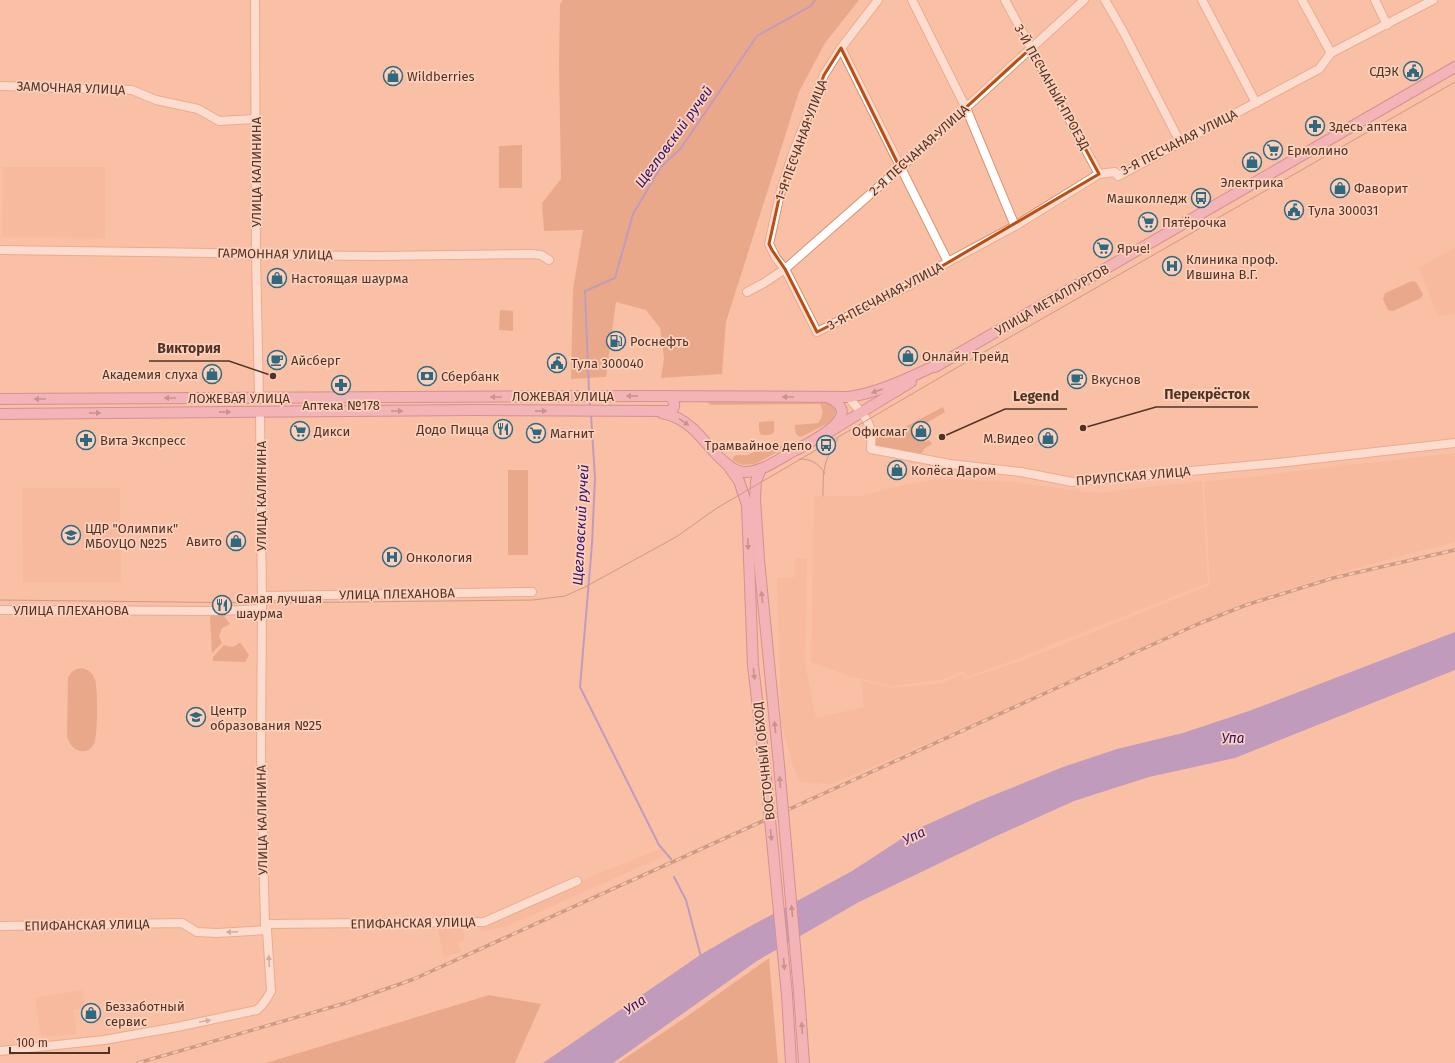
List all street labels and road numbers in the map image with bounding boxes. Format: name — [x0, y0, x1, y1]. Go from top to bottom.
street label: 3-Й ПЕСЧАНЫЙ ПРОЕЗД — [1011, 22, 1093, 152]
street label: 1-Я ПЕСЧАНАЯ УЛИЦА — [772, 77, 830, 203]
street label: ЗАМОЧНАЯ УЛИЦА — [16, 79, 126, 97]
street label: 2-Я ПЕСЧАНАЯ УЛИЦА — [866, 101, 972, 199]
street label: 3-Я ПЕСЧАНАЯ УЛИЦА — [1118, 106, 1240, 178]
street label: УЛИЦА КАЛИНИНА — [249, 116, 264, 227]
street label: ГАРМОННАЯ УЛИЦА — [217, 245, 333, 263]
street label: 3-Я ПЕСЧАНАЯ УЛИЦА — [825, 259, 946, 333]
street label: УЛИЦА МЕТАЛЛУРГОВ — [993, 261, 1112, 339]
street label: ЛОЖЕВАЯ УЛИЦА — [512, 389, 614, 404]
street label: ЛОЖЕВАЯ УЛИЦА — [188, 391, 290, 406]
street label: УЛИЦА КАЛИНИНА — [254, 440, 269, 551]
street label: ПРИУПСКАЯ УЛИЦА — [1075, 463, 1191, 488]
street label: УЛИЦА ПЛЕХАНОВА — [339, 585, 455, 603]
street label: УЛИЦА ПЛЕХАНОВА — [13, 603, 129, 618]
street label: ВОСТОЧНЫЙ ОБХОД — [750, 701, 778, 821]
street label: УЛИЦА КАЛИНИНА — [254, 764, 270, 875]
street label: ЕПИФАНСКАЯ УЛИЦА — [350, 914, 476, 932]
street label: ЕПИФАНСКАЯ УЛИЦА — [24, 916, 150, 934]

